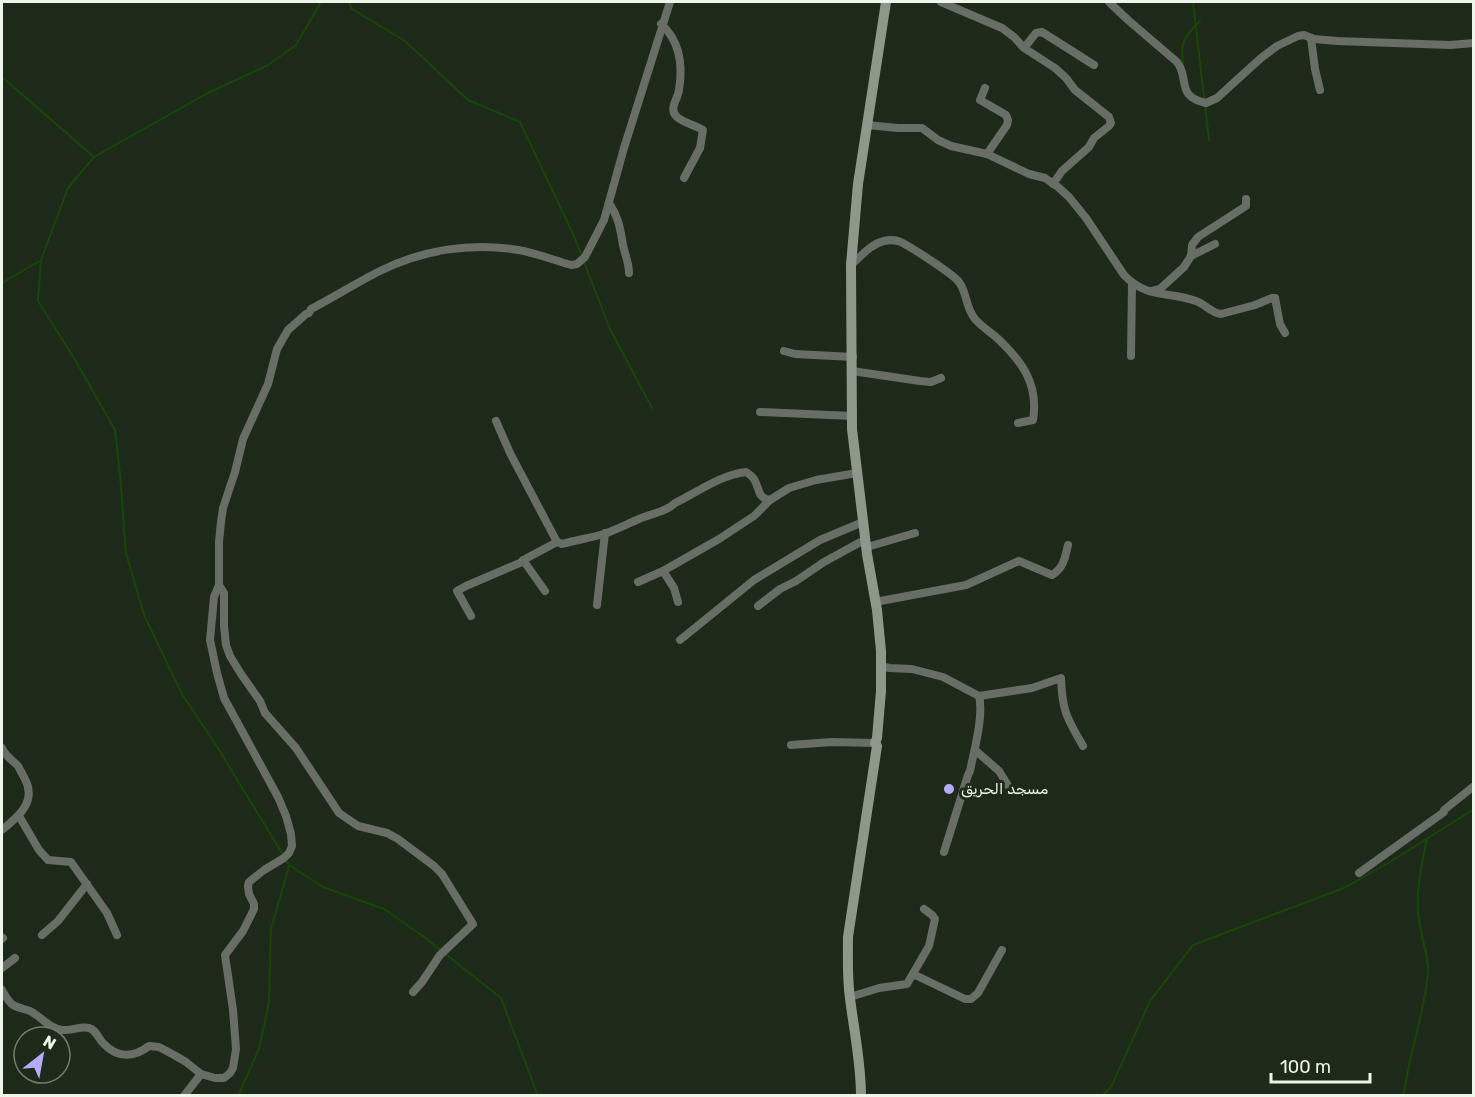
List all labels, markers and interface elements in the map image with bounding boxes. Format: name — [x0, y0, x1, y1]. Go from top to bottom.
place label: مسجد الحريق — [961, 780, 1048, 798]
marker: مسجد الحريق — [942, 782, 956, 796]
north arrow — [12, 1025, 72, 1085]
text: N — [40, 1031, 59, 1054]
scale bar — [1271, 1046, 1370, 1084]
text: 100 m — [1280, 1056, 1331, 1078]

